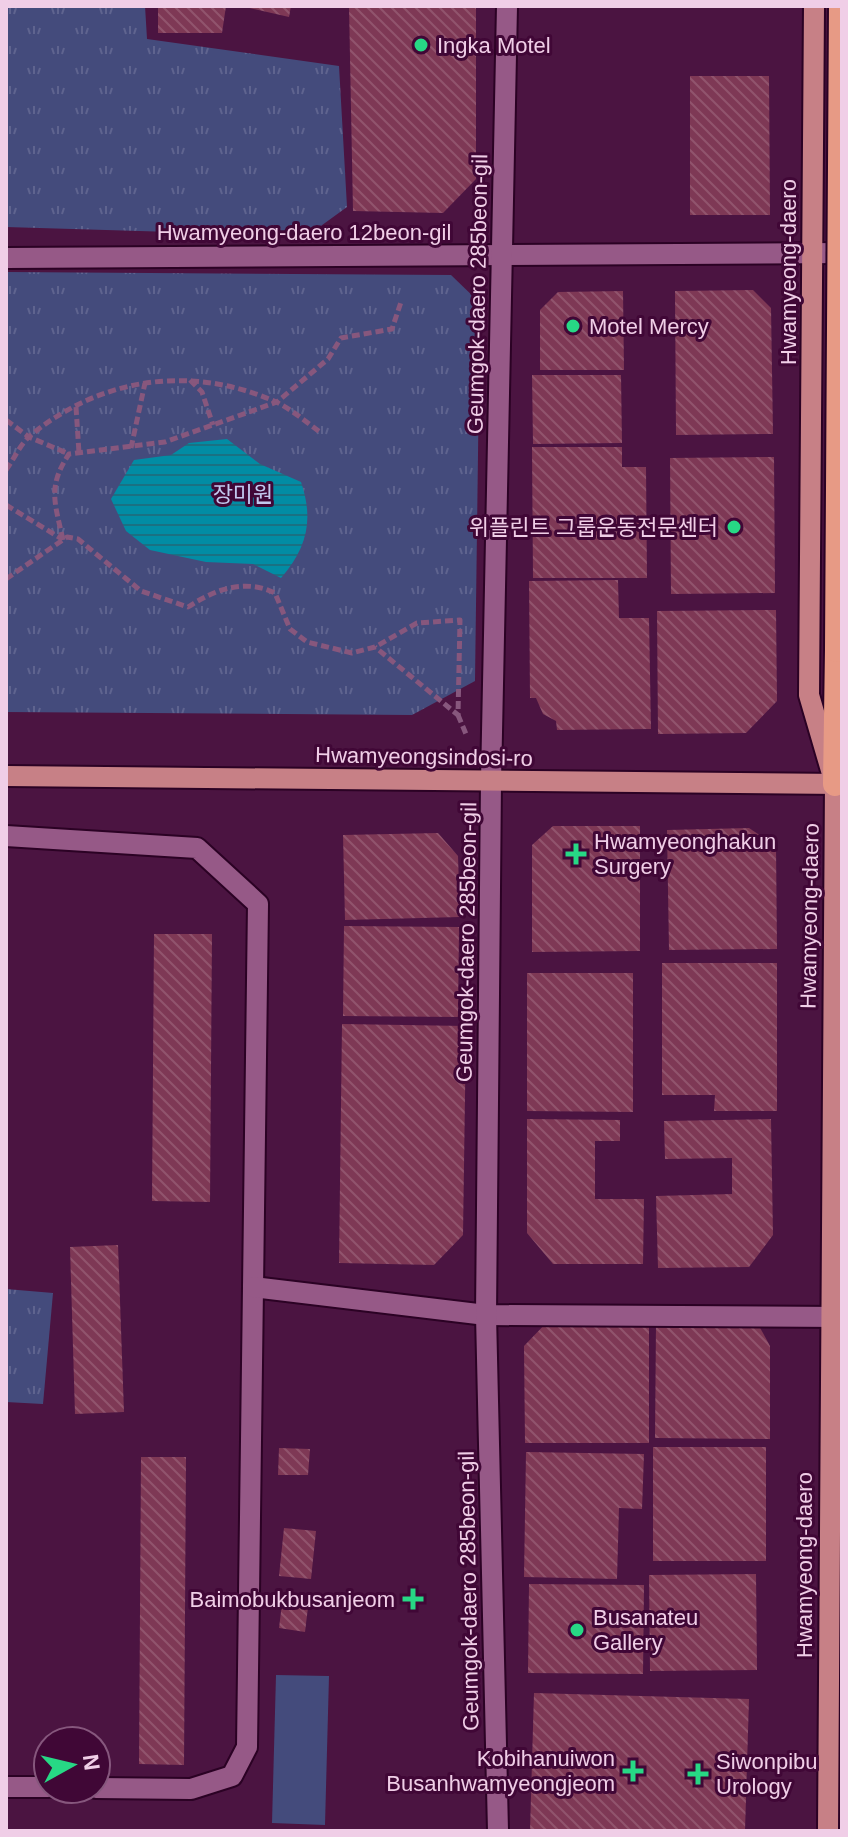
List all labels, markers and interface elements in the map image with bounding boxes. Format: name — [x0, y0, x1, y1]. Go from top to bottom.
place label: Ingka Motel — [437, 33, 551, 58]
marker: Ingka Motel — [412, 36, 430, 54]
street label: Geumgok-daero 285beon-gil — [463, 154, 492, 434]
street label: Hwamyeong-daero — [776, 179, 801, 365]
street label: Hwamyeong-daero 12beon-gil — [157, 220, 451, 245]
place label: Motel Mercy — [589, 314, 709, 339]
marker: Motel Mercy — [564, 317, 582, 335]
park label: 장미원 — [213, 482, 273, 507]
place label: 위플린트 그룹운동전문센터 — [469, 515, 718, 540]
marker: 위플린트 그룹운동전문센터 — [725, 518, 743, 536]
street label: Hwamyeongsindosi-ro — [315, 742, 533, 771]
street label: Geumgok-daero 285beon-gil — [452, 802, 481, 1082]
street label: Hwamyeong-daero — [795, 823, 824, 1009]
place label: Hwamyeonghakun Surgery — [594, 829, 776, 879]
marker: Hwamyeonghakun Surgery — [565, 843, 587, 865]
street label: Geumgok-daero 285beon-gil — [454, 1451, 483, 1731]
street label: Hwamyeong-daero — [792, 1472, 817, 1658]
place label: Baimobukbusanjeom — [190, 1587, 395, 1612]
marker: Baimobukbusanjeom — [402, 1588, 424, 1610]
place label: Busanateu Gallery — [593, 1605, 698, 1655]
marker: Busanateu Gallery — [568, 1621, 586, 1639]
north arrow — [32, 1725, 112, 1805]
place label: Kobihanuiwon Busanhwamyeongjeom — [386, 1746, 615, 1796]
place label: Siwonpibu Urology — [716, 1749, 818, 1799]
text: N — [78, 1753, 105, 1772]
marker: Kobihanuiwon Busanhwamyeongjeom — [622, 1760, 644, 1782]
marker: Siwonpibu Urology — [687, 1763, 709, 1785]

